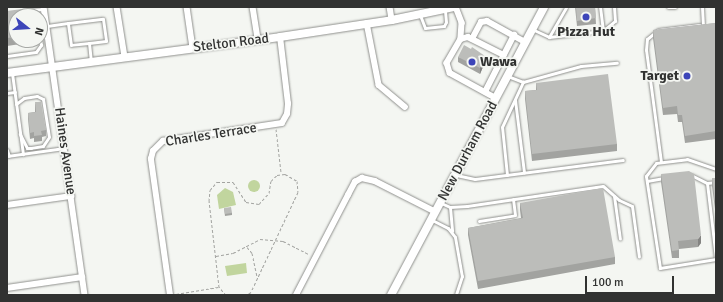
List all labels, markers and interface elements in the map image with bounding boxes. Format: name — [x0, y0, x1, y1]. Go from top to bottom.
north arrow — [8, 8, 48, 48]
marker: Pizza Hut — [581, 12, 591, 22]
place label: Pizza Hut — [557, 24, 615, 40]
text: N — [32, 26, 46, 37]
street label: Stelton Road — [192, 30, 270, 56]
place label: Wawa — [480, 54, 517, 70]
marker: Wawa — [467, 57, 477, 67]
place label: Target — [641, 68, 679, 84]
marker: Target — [682, 71, 692, 81]
street label: New Durham Road — [435, 98, 501, 204]
street label: Haines Avenue — [51, 106, 79, 196]
street label: Charles Terrace — [164, 120, 258, 150]
scale bar — [587, 268, 676, 294]
text: 100 m — [592, 275, 624, 290]

